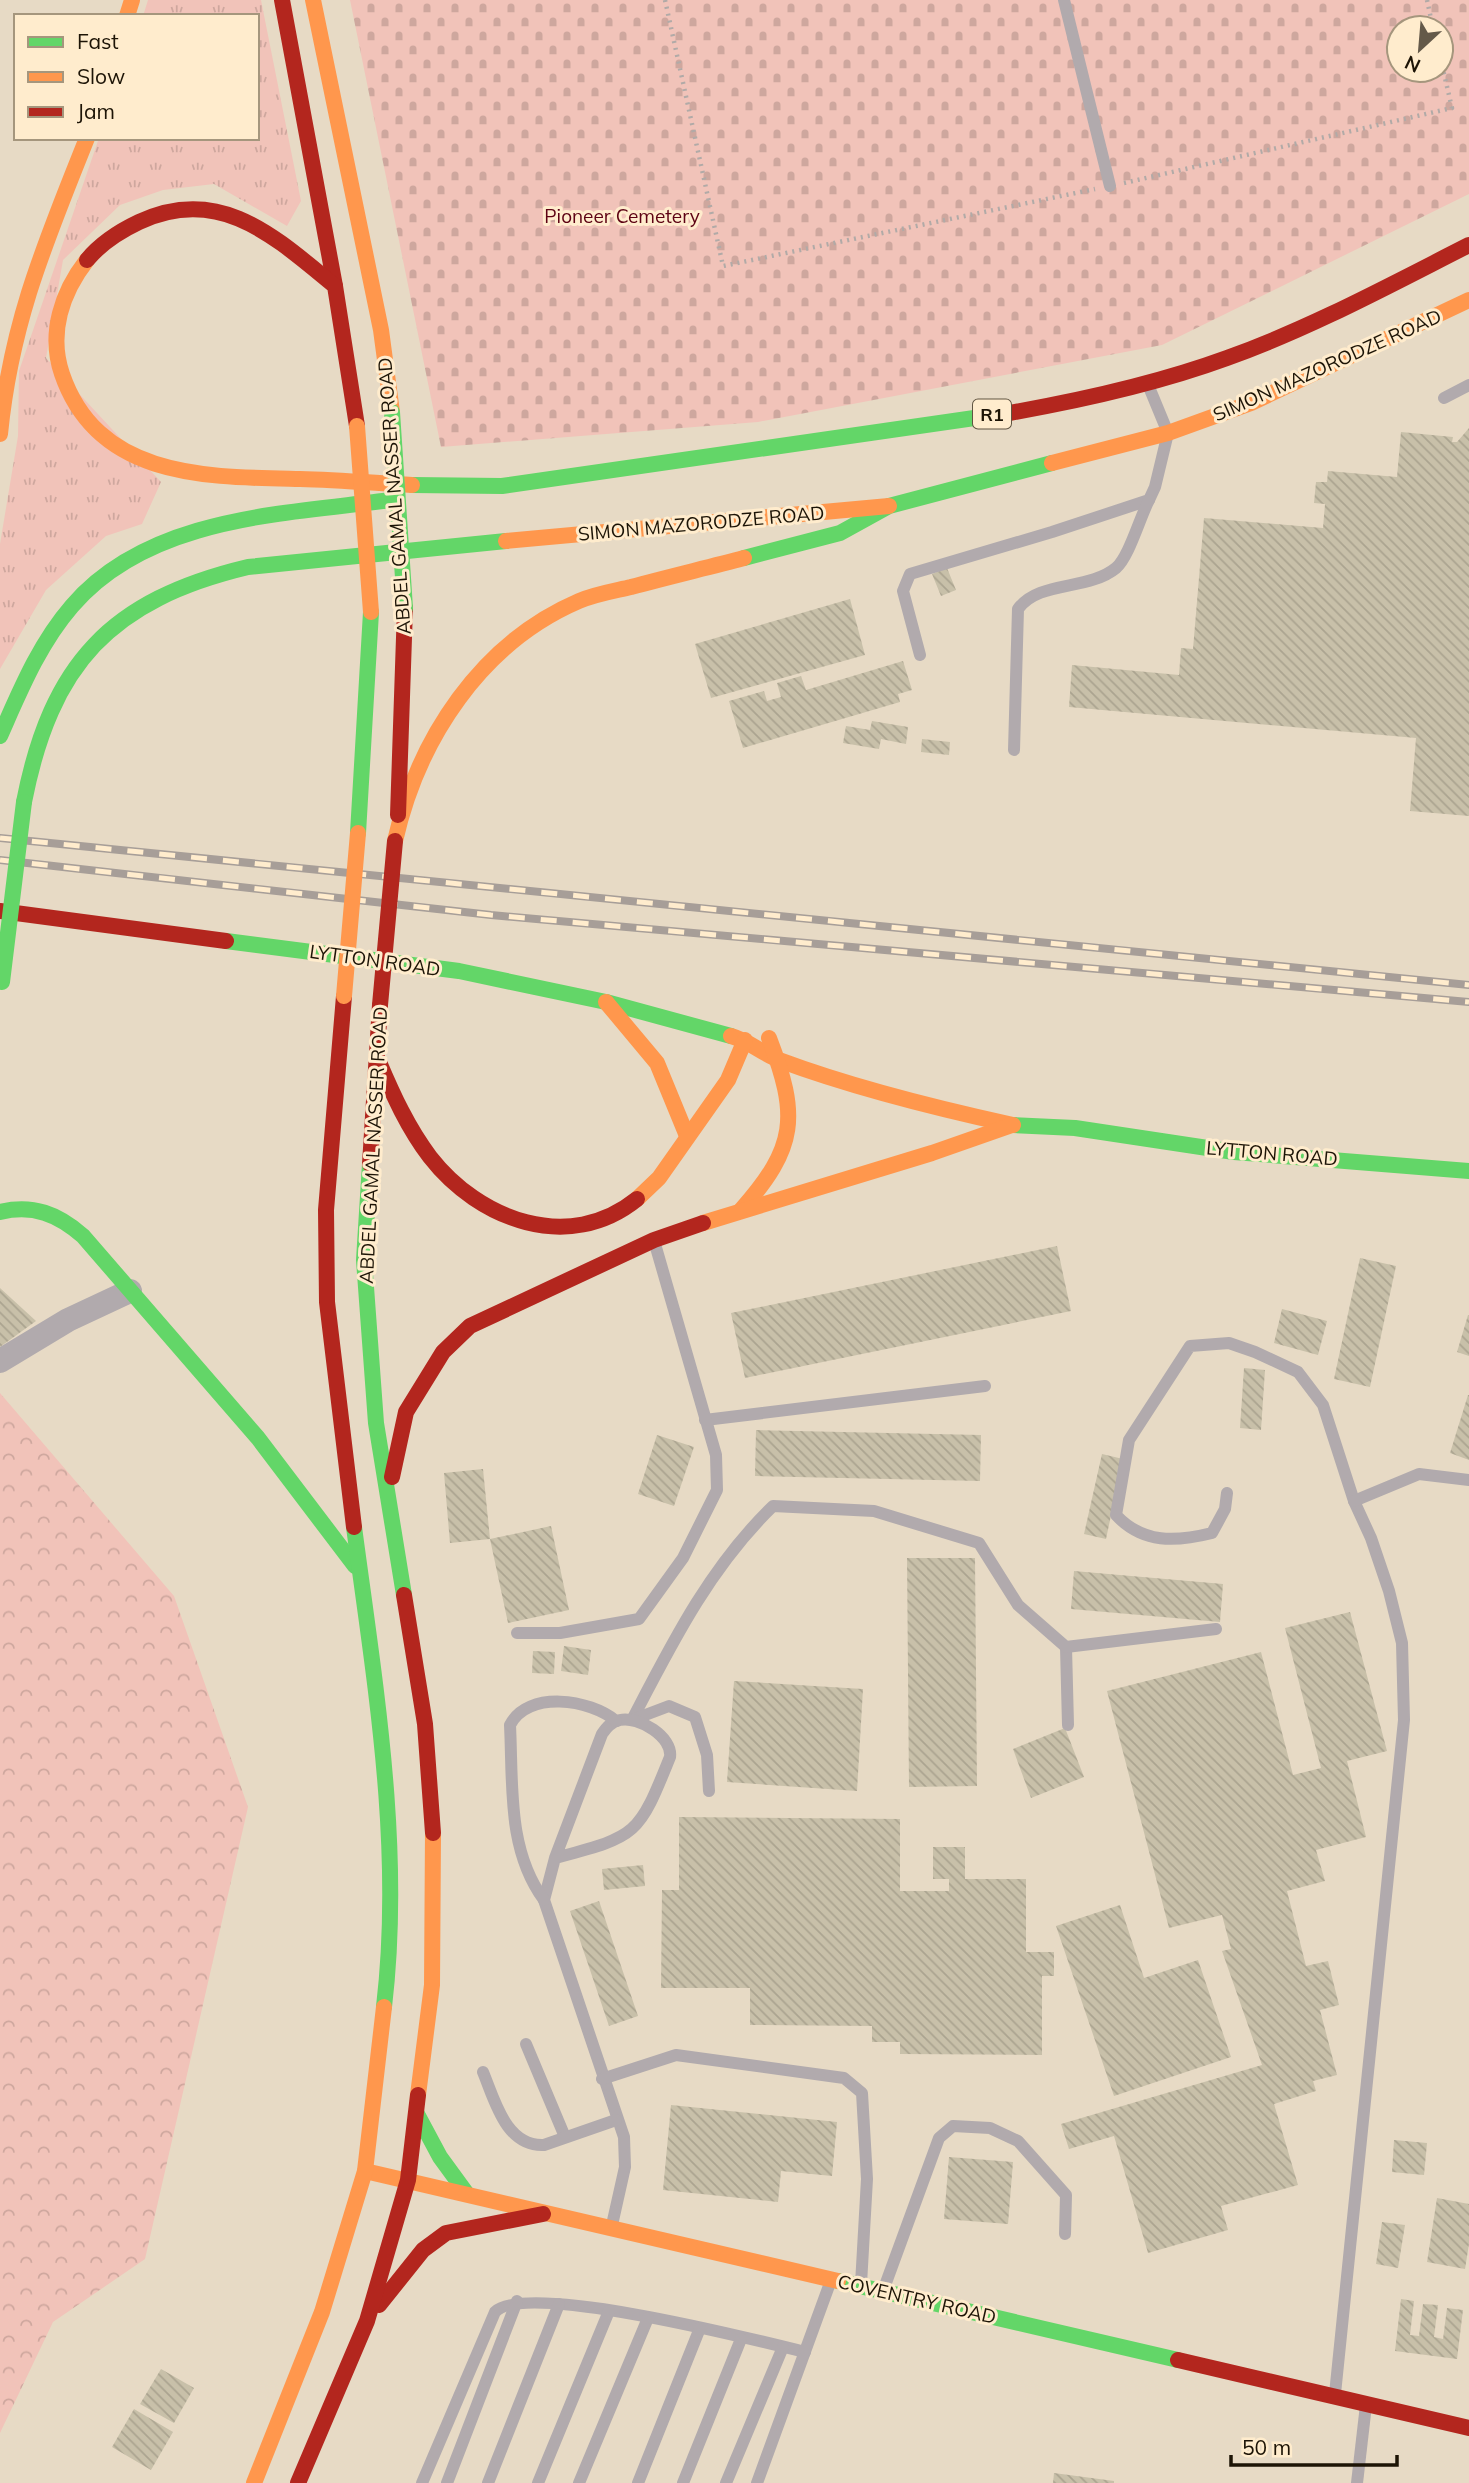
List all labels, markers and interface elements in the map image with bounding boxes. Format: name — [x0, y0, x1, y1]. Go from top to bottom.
legend — [14, 14, 259, 140]
north arrow — [1385, 14, 1455, 84]
text: Fast — [77, 28, 119, 54]
text: N — [1401, 50, 1424, 78]
text: Slow — [77, 63, 125, 89]
text: Jam — [77, 98, 115, 124]
park label: Pioneer Cemetery — [544, 204, 700, 228]
street label: SIMON MAZORODZE ROAD — [1209, 304, 1445, 426]
street label: ABDEL GAMAL NASSER ROAD — [372, 357, 416, 635]
road number: R1 — [973, 400, 1011, 428]
street label: SIMON MAZORODZE ROAD — [577, 500, 825, 546]
street label: LYTTON ROAD — [308, 939, 442, 981]
street label: ABDEL GAMAL NASSER ROAD — [354, 1006, 392, 1284]
street label: LYTTON ROAD — [1205, 1135, 1339, 1171]
street label: COVENTRY ROAD — [835, 2269, 999, 2329]
scale bar — [1231, 2424, 1397, 2468]
text: 50 m — [1242, 2434, 1291, 2460]

